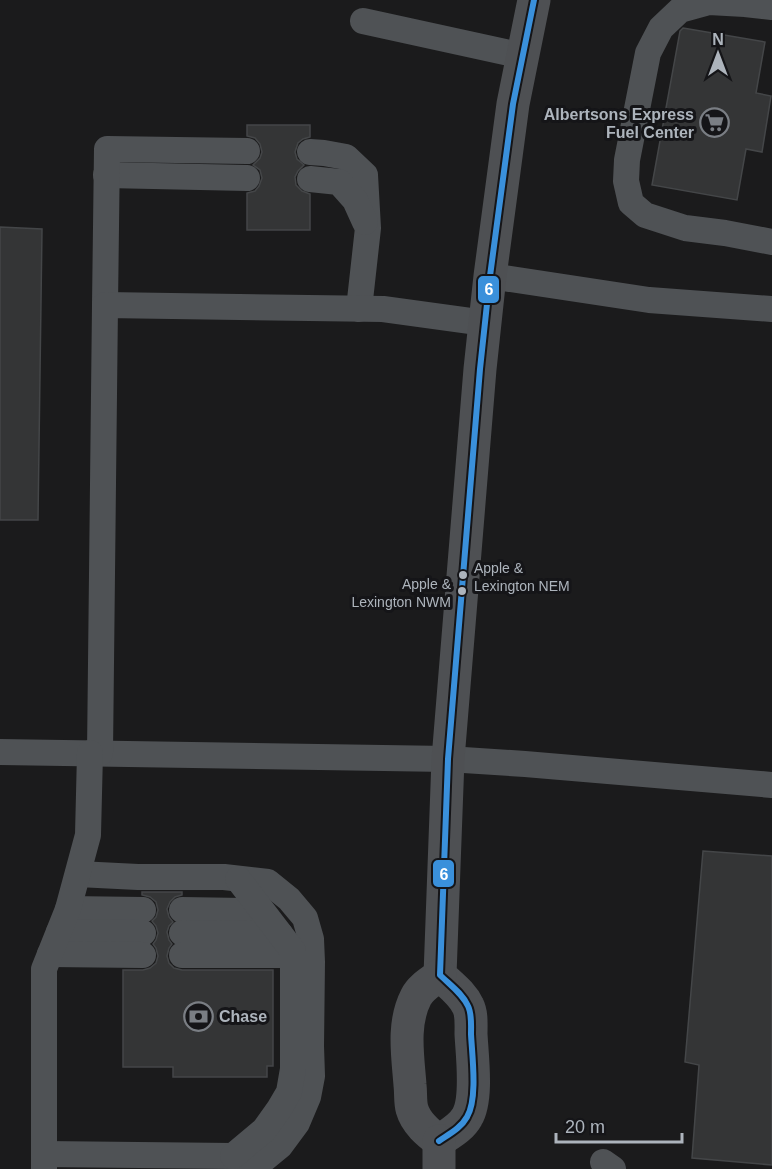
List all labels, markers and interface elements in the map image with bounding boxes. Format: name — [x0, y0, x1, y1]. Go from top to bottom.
north arrow — [688, 24, 748, 84]
text: N — [712, 31, 724, 48]
place label: Albertsons Express Fuel Center — [544, 106, 694, 141]
supermarket icon: Albertsons Express Fuel Center — [699, 107, 731, 139]
line badge: 6 — [477, 275, 500, 304]
text: 6 — [485, 281, 494, 298]
place label: Apple & Lexington NEM — [474, 560, 570, 594]
marker: Apple & Lexington NEM — [457, 569, 469, 581]
place label: Apple & Lexington NWM — [351, 576, 452, 610]
marker: Apple & Lexington NWM — [456, 585, 468, 597]
line badge: 6 — [432, 859, 455, 888]
text: 6 — [440, 866, 449, 883]
bank icon: Chase — [182, 1000, 214, 1032]
place label: Chase — [219, 1008, 267, 1025]
scale bar — [556, 1106, 682, 1144]
text: 20 m — [565, 1117, 605, 1137]

